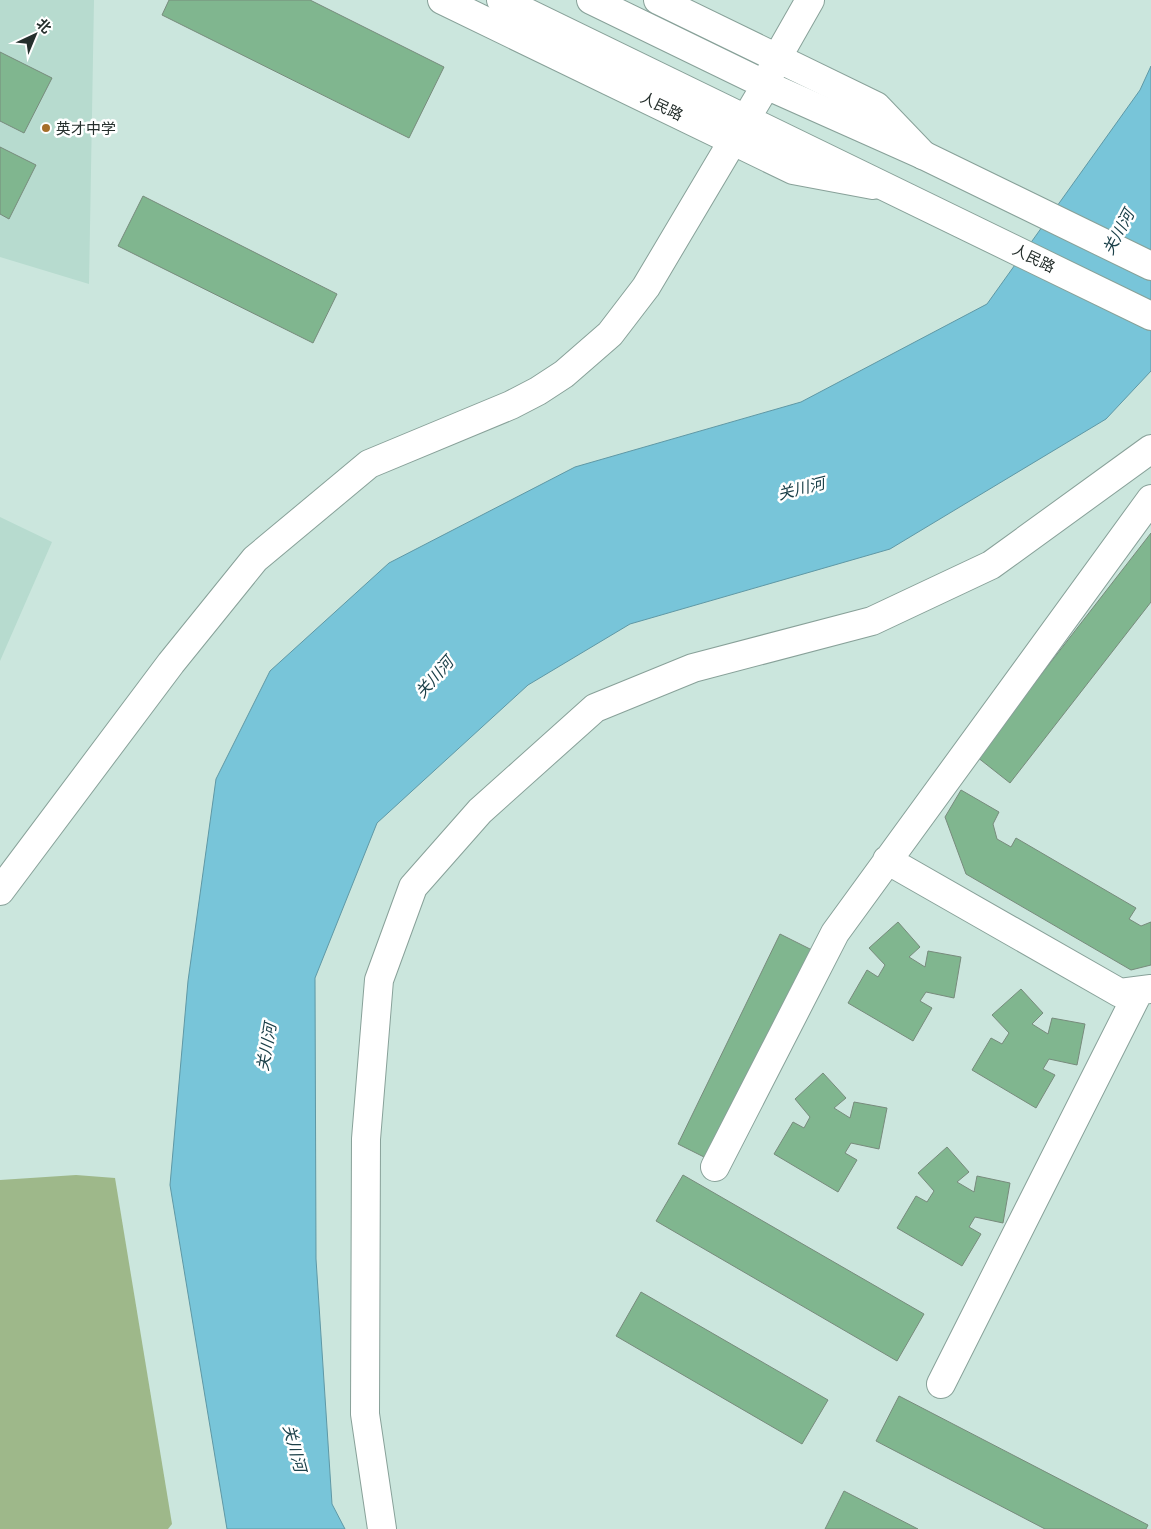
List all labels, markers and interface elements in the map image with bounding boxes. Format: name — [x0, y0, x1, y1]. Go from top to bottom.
north arrow — [10, 10, 60, 60]
text: 北 — [33, 14, 55, 37]
street label: 人民路 — [638, 88, 686, 124]
place label: 英才中学 — [56, 119, 116, 138]
marker: 英才中学 — [40, 122, 52, 134]
water label: 关川河 — [1098, 203, 1140, 258]
street label: 人民路 — [1010, 240, 1058, 276]
water label: 关川河 — [775, 472, 830, 504]
water label: 关川河 — [411, 650, 459, 702]
water label: 关川河 — [252, 1019, 281, 1072]
water label: 关川河 — [279, 1422, 312, 1477]

